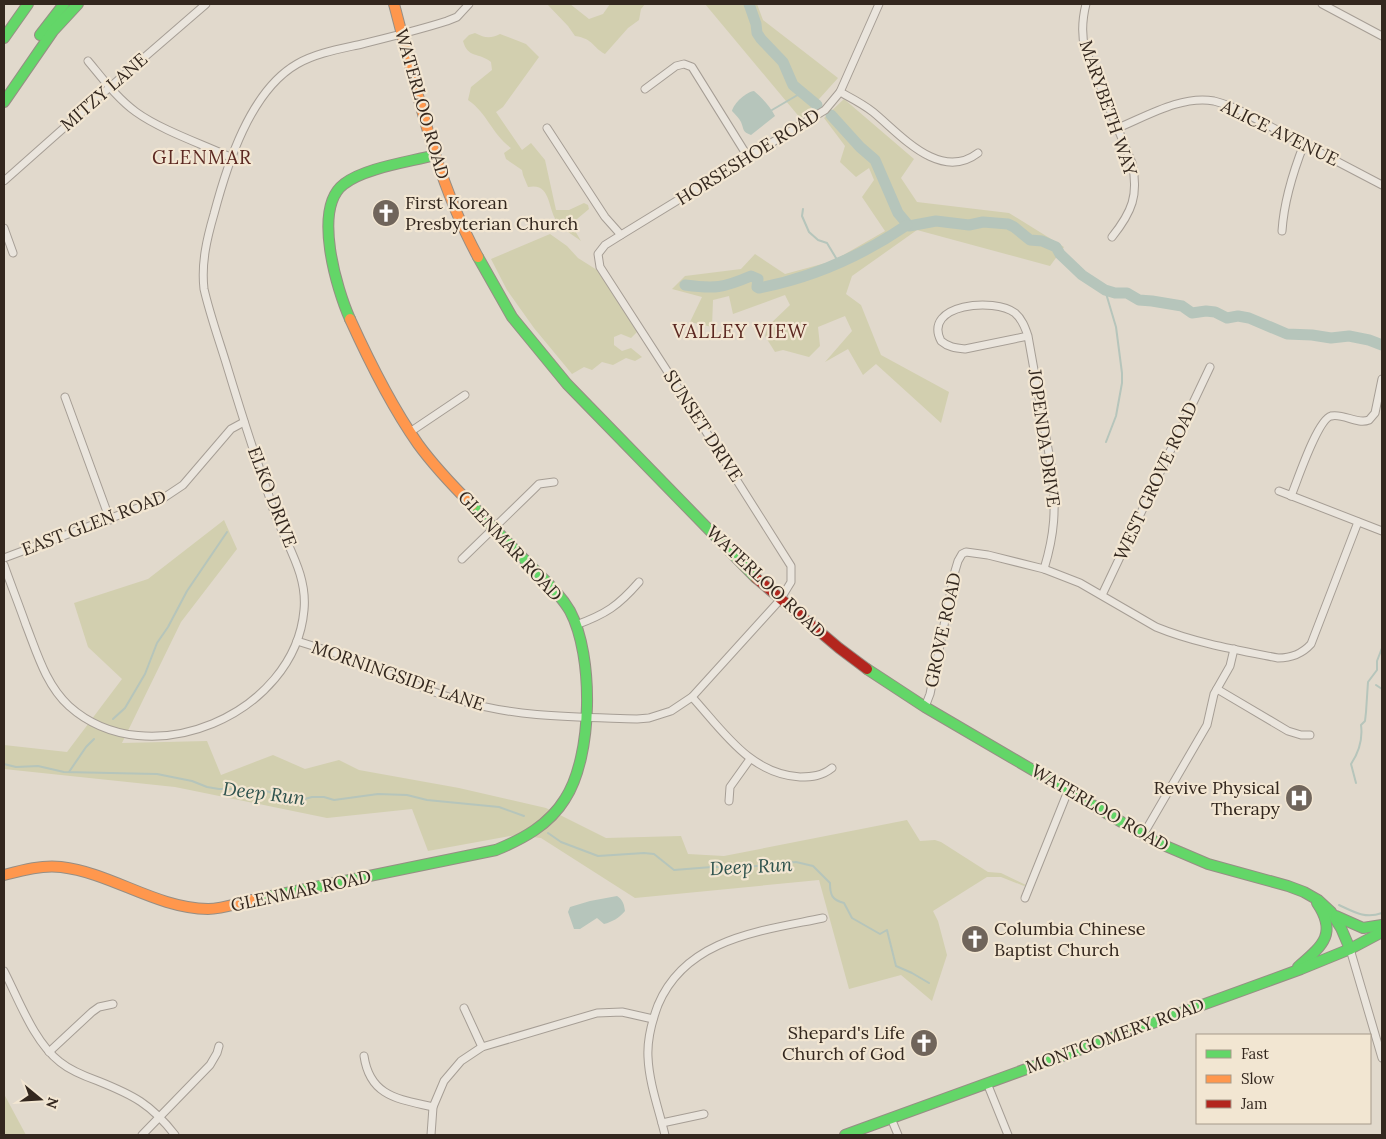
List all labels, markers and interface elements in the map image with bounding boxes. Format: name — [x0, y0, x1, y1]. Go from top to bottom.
street label: WATERLOO ROAD — [390, 26, 455, 182]
street label: MARYBETH WAY — [1074, 37, 1143, 179]
street label: MITZY LANE — [55, 47, 152, 136]
street label: ALICE AVENUE — [1217, 94, 1343, 171]
street label: HORSESHOE ROAD — [672, 103, 824, 210]
district label: GLENMAR — [152, 145, 252, 169]
place label: First Korean Presbyterian Church — [405, 191, 578, 235]
church icon: First Korean Presbyterian Church — [371, 198, 401, 228]
district label: VALLEY VIEW — [672, 319, 807, 343]
street label: SUNSET DRIVE — [659, 366, 748, 486]
street label: JOPENDA DRIVE — [1023, 366, 1066, 508]
street label: WEST GROVE ROAD — [1109, 398, 1202, 564]
street label: ELKO DRIVE — [243, 443, 302, 550]
street label: EAST GLEN ROAD — [18, 484, 169, 561]
street label: GLENMAR ROAD — [453, 486, 568, 606]
street label: WATERLOO ROAD — [702, 520, 831, 643]
street label: GROVE ROAD — [919, 570, 966, 689]
street label: MORNINGSIDE LANE — [309, 635, 488, 716]
street label: WATERLOO ROAD — [1027, 759, 1173, 856]
water label: Deep Run — [221, 776, 307, 810]
place label: Revive Physical Therapy — [1153, 776, 1280, 820]
hospital icon: Revive Physical Therapy — [1284, 783, 1314, 813]
water label: Deep Run — [709, 852, 793, 880]
street label: GLENMAR ROAD — [229, 864, 373, 917]
place label: Columbia Chinese Baptist Church — [994, 917, 1146, 961]
church icon: Columbia Chinese Baptist Church — [960, 924, 990, 954]
street label: MONTGOMERY ROAD — [1022, 992, 1207, 1079]
place label: Shepard's Life Church of God — [782, 1021, 905, 1065]
church icon: Shepard's Life Church of God — [909, 1028, 939, 1058]
legend — [1196, 1034, 1371, 1124]
text: Fast — [1241, 1044, 1269, 1063]
text: Slow — [1241, 1069, 1274, 1088]
north arrow — [15, 1074, 65, 1124]
text: Jam — [1240, 1094, 1268, 1113]
text: N — [42, 1095, 63, 1111]

